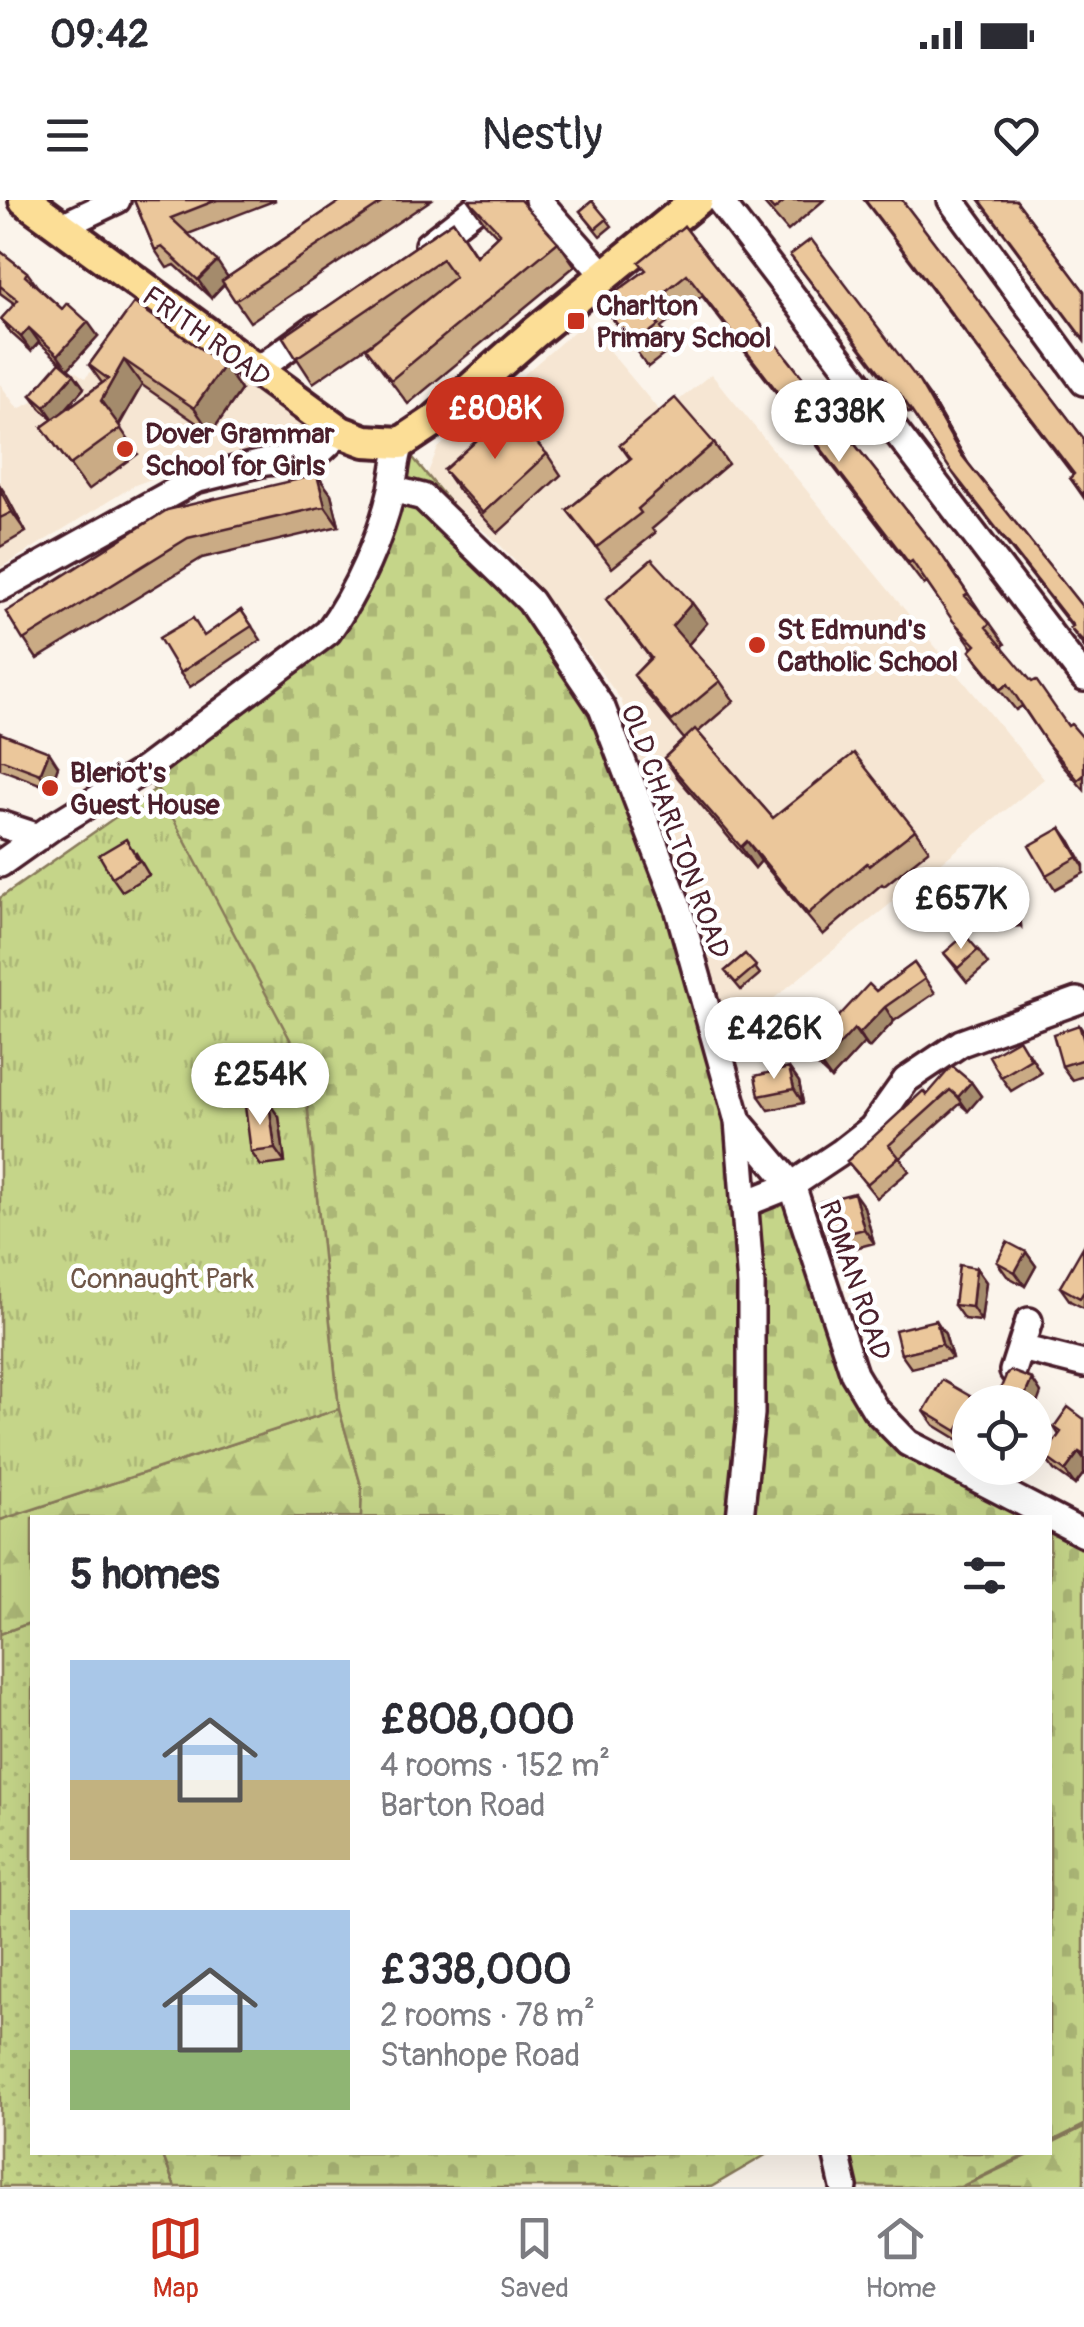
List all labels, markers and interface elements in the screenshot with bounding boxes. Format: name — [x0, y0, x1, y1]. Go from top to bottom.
text: 09:42 — [50, 11, 149, 59]
text: Nestly — [482, 107, 602, 163]
icon: menu — [40, 108, 95, 163]
icon: heart — [989, 108, 1044, 163]
street label: FRITH ROAD — [135, 279, 277, 395]
place label: Charlton Primary School — [596, 289, 772, 356]
marker: Charlton Primary School — [565, 310, 587, 332]
pin: £808K — [425, 377, 565, 462]
pin: £338K — [769, 380, 909, 465]
text: £808K — [448, 389, 542, 429]
text: £338K — [793, 392, 885, 432]
place label: Dover Grammar School for Girls — [145, 417, 335, 484]
marker: Dover Grammar School for Girls — [114, 438, 136, 460]
place label: St Edmund's Catholic School — [777, 613, 958, 680]
marker: St Edmund's Catholic School — [746, 634, 768, 656]
street label: OLD CHARLTON ROAD — [612, 700, 737, 964]
place label: Bleriot's Guest House — [70, 756, 221, 823]
marker: Bleriot's Guest House — [39, 777, 61, 799]
pin: £657K — [891, 867, 1031, 952]
text: £657K — [915, 879, 1007, 919]
pin: £426K — [704, 997, 844, 1082]
text: £426K — [727, 1009, 821, 1049]
pin: £254K — [190, 1043, 330, 1128]
text: £254K — [213, 1055, 307, 1095]
street label: ROMAN ROAD — [811, 1196, 898, 1365]
park label: Connaught Park — [70, 1262, 254, 1297]
map controls — [952, 1385, 1052, 1485]
button: locate — [952, 1385, 1052, 1485]
icon: filters — [957, 1548, 1012, 1603]
text: 5 homes — [70, 1549, 220, 1601]
text: £808,000 — [380, 1694, 575, 1746]
icon: home — [150, 1700, 270, 1820]
text: 4 rooms · 152 m² — [380, 1746, 610, 1786]
text: Barton Road — [380, 1786, 546, 1826]
text: £338,000 — [380, 1944, 572, 1996]
icon: home — [150, 1950, 270, 2070]
text: 2 rooms · 78 m² — [380, 1996, 595, 2036]
text: Stanhope Road — [380, 2036, 580, 2076]
tab: Map — [148, 2211, 203, 2306]
tab: Saved — [499, 2211, 569, 2306]
tab: Home — [865, 2211, 936, 2306]

